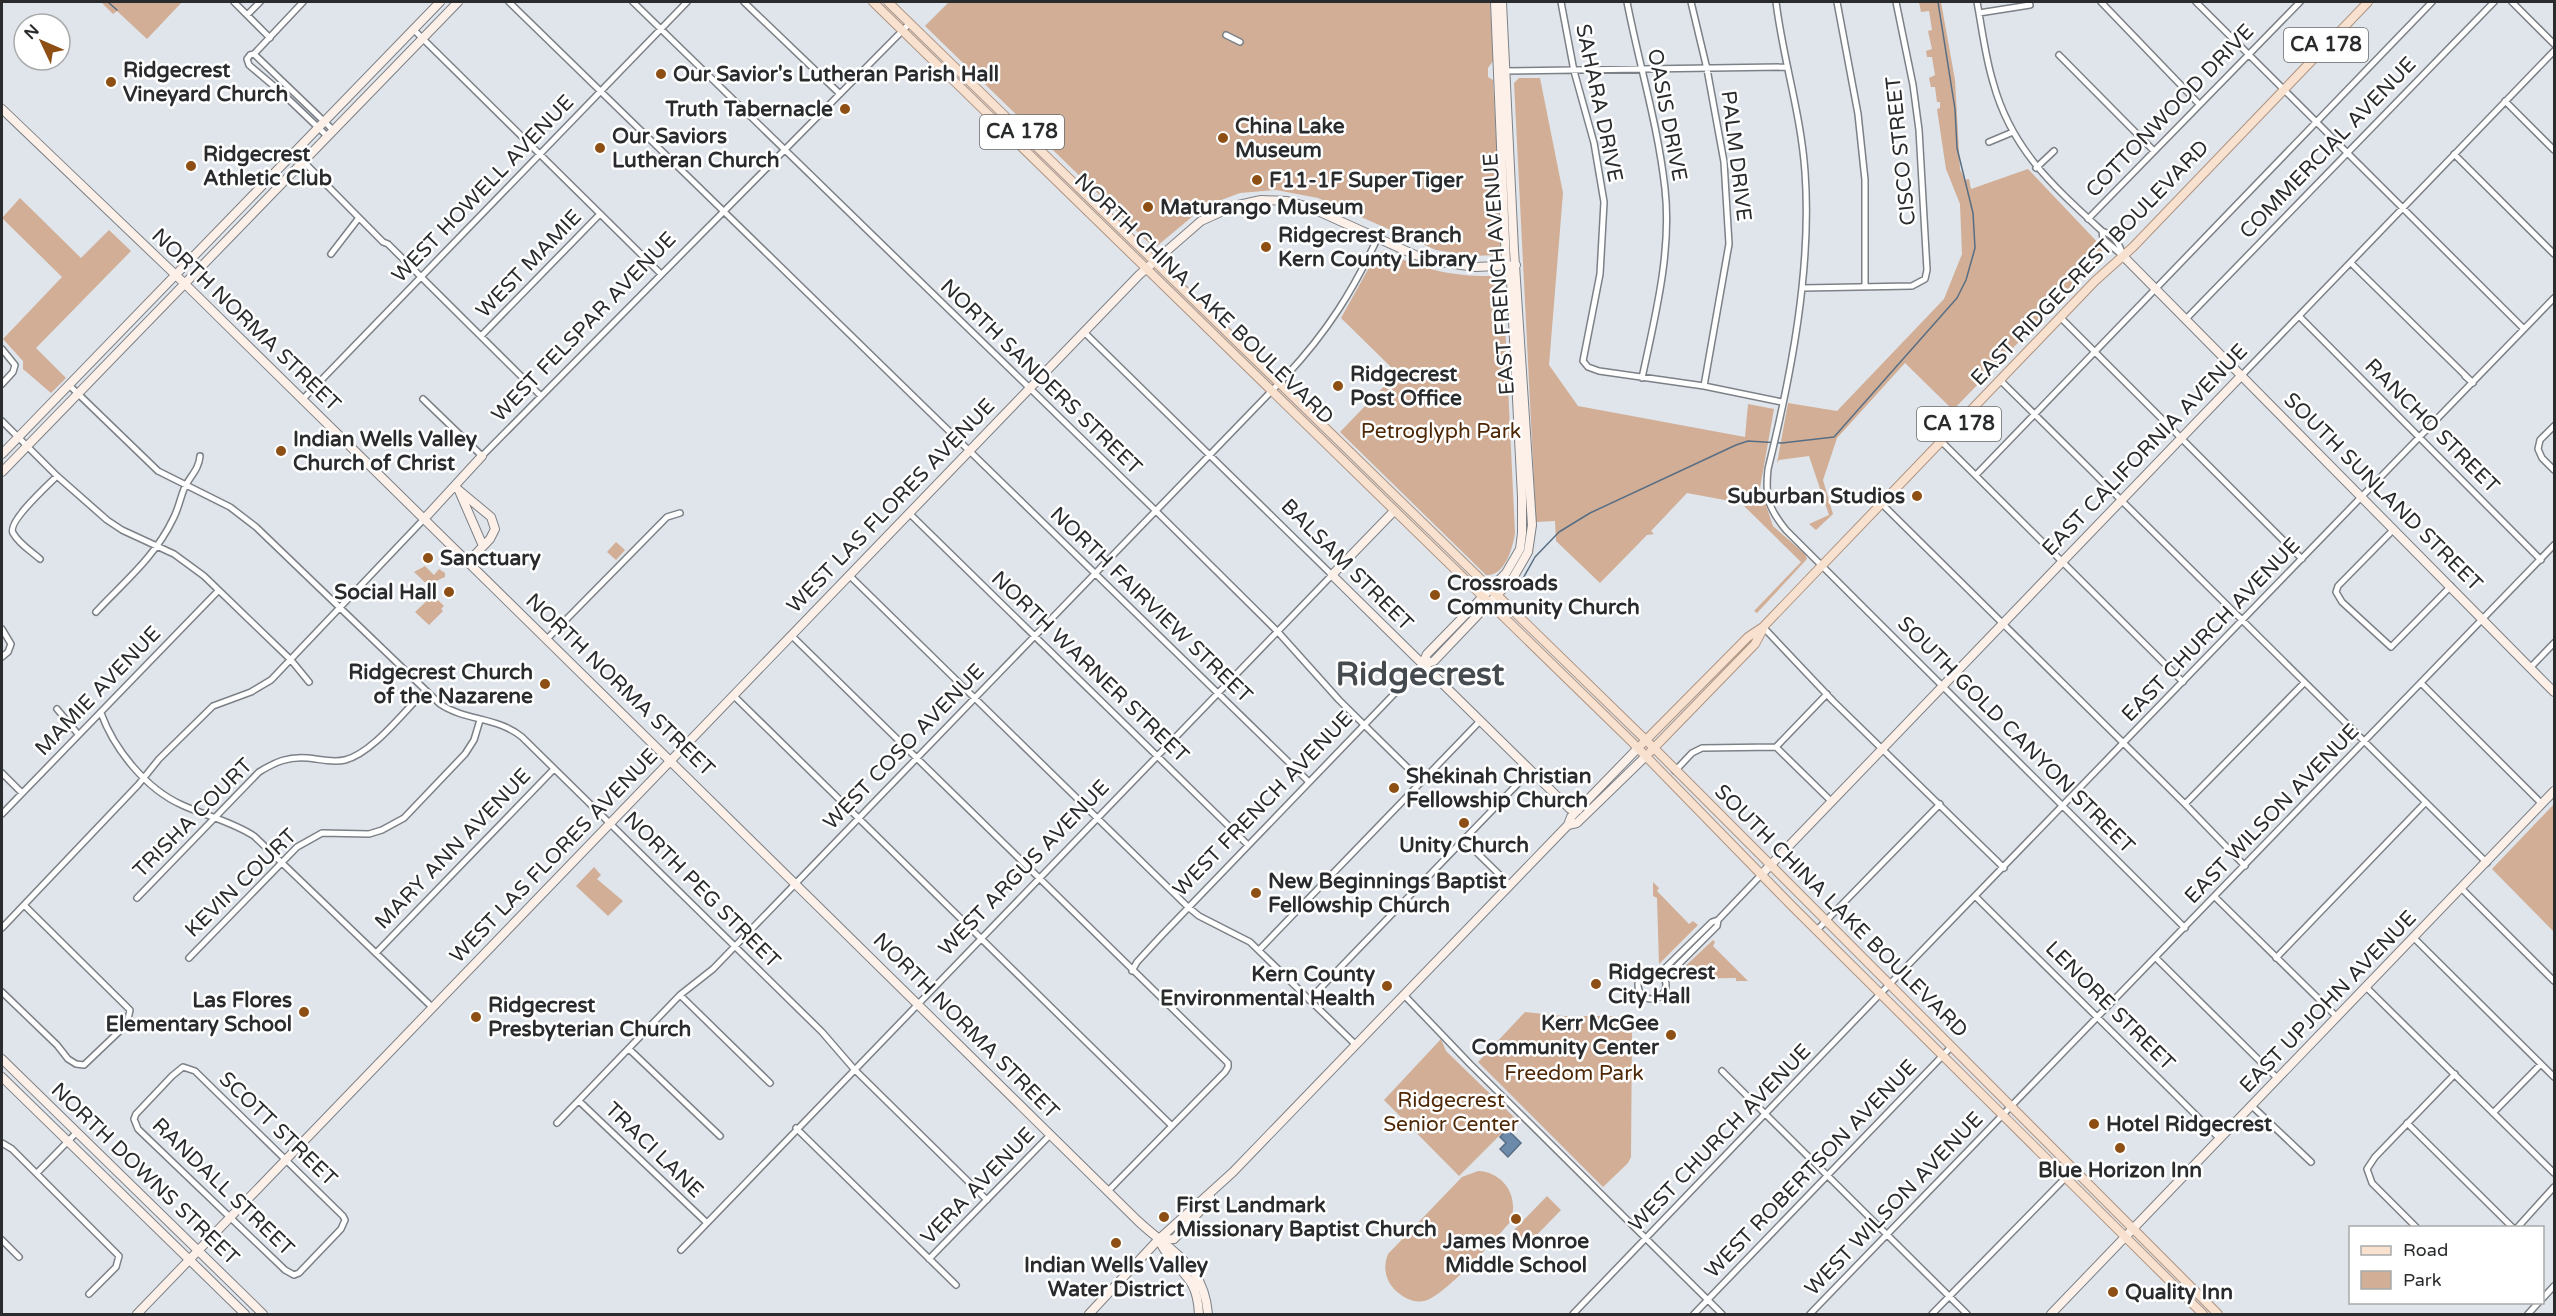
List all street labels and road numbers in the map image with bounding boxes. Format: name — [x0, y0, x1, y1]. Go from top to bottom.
street label: COTTONWOOD DRIVE — [2081, 19, 2259, 203]
street label: SAHARA DRIVE — [1570, 22, 1628, 184]
road number: CA 178 — [2284, 28, 2368, 62]
street label: OASIS DRIVE — [1642, 47, 1692, 183]
street label: COMMERCIAL AVENUE — [2235, 52, 2421, 244]
street label: CISCO STREET — [1881, 75, 1921, 227]
street label: PALM DRIVE — [1716, 89, 1756, 223]
street label: WEST HOWELL AVENUE — [387, 90, 579, 288]
road number: CA 178 — [980, 115, 1064, 149]
street label: EAST RIDGECREST BOULEVARD — [1966, 135, 2214, 391]
street label: EAST FRENCH AVENUE — [1478, 152, 1520, 396]
street label: NORTH CHINA LAKE BOULEVARD — [1069, 168, 1339, 430]
street label: WEST MAMIE — [471, 205, 587, 323]
street label: NORTH NORMA STREET — [146, 223, 346, 417]
street label: WEST FELSPAR AVENUE — [487, 227, 681, 427]
street label: NORTH SANDERS STREET — [935, 274, 1147, 480]
street label: EAST CALIFORNIA AVENUE — [2037, 339, 2253, 561]
street label: RANCHO STREET — [2360, 354, 2505, 499]
street label: SOUTH SUNLAND STREET — [2278, 387, 2488, 597]
street label: WEST LAS FLORES AVENUE — [782, 394, 1000, 618]
road number: CA 178 — [1917, 407, 2001, 441]
street label: BALSAM STREET — [1276, 494, 1418, 636]
street label: NORTH FAIRVIEW STREET — [1045, 502, 1257, 708]
street label: EAST CHURCH AVENUE — [2117, 533, 2305, 727]
street label: NORTH WARNER STREET — [986, 566, 1194, 768]
street label: NORTH NORMA STREET — [520, 588, 720, 782]
street label: SOUTH GOLD CANYON STREET — [1892, 611, 2140, 859]
street label: MAMIE AVENUE — [30, 621, 166, 761]
street label: WEST COSO AVENUE — [818, 659, 990, 835]
street label: WEST FRENCH AVENUE — [1168, 706, 1358, 902]
street label: EAST WILSON AVENUE — [2180, 719, 2364, 909]
street label: WEST LAS FLORES AVENUE — [445, 744, 663, 968]
street label: TRISHA COURT — [128, 753, 258, 883]
street label: MARY ANN AVENUE — [370, 764, 536, 934]
street label: WEST ARGUS AVENUE — [933, 775, 1115, 961]
street label: SOUTH CHINA LAKE BOULEVARD — [1709, 779, 1973, 1043]
street label: NORTH PEG STREET — [618, 806, 786, 974]
street label: KEVIN COURT — [180, 823, 302, 942]
street label: EAST UPJOHN AVENUE — [2234, 906, 2422, 1098]
street label: NORTH NORMA STREET — [868, 928, 1064, 1124]
street label: LENORE STREET — [2040, 936, 2180, 1076]
street label: WEST CHURCH AVENUE — [1624, 1039, 1816, 1237]
street label: WEST ROBERTSON AVENUE — [1700, 1055, 1922, 1283]
street label: SCOTT STREET — [214, 1066, 342, 1192]
street label: NORTH DOWNS STREET — [46, 1078, 244, 1271]
street label: TRACI LANE — [600, 1097, 708, 1203]
street label: WEST WILSON AVENUE — [1800, 1107, 1988, 1301]
street label: RANDALL STREET — [147, 1113, 299, 1261]
street label: VERA AVENUE — [916, 1122, 1040, 1250]

